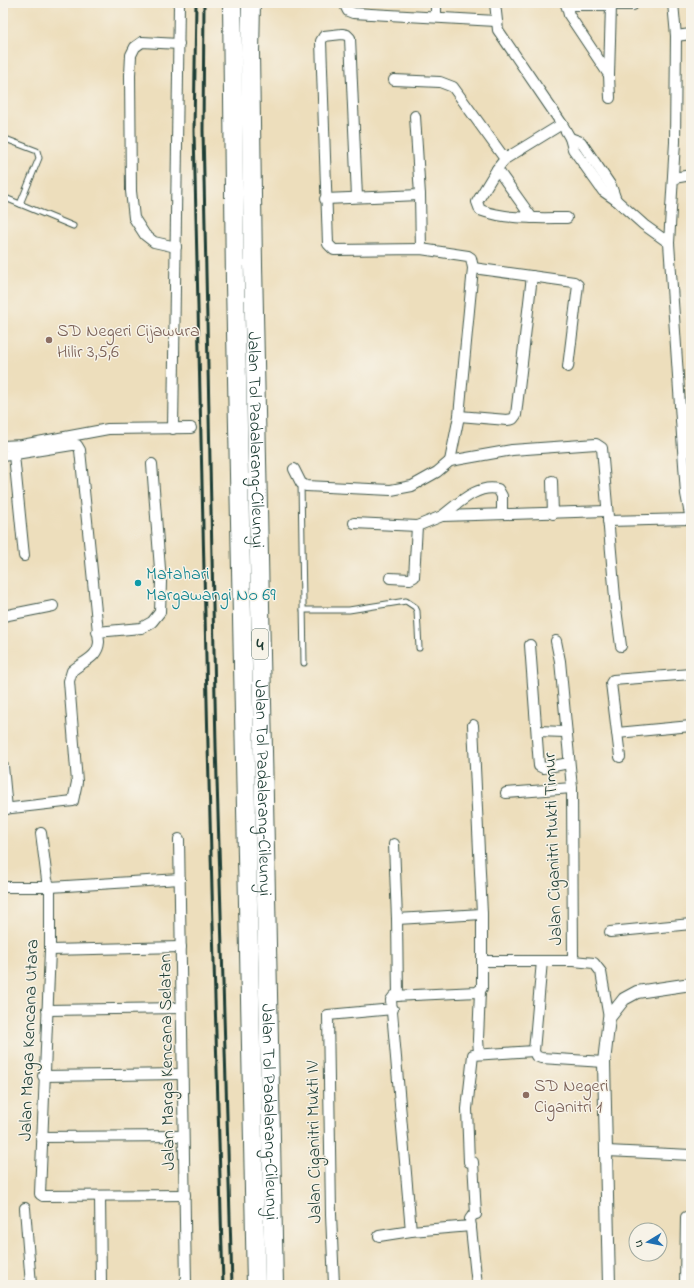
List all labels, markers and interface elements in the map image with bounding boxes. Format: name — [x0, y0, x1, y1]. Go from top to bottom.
place label: SD Negeri Cijawura Hilir 3,5,6 — [57, 319, 200, 366]
street label: Jalan Tol Padalarang–Cileunyi — [239, 331, 270, 548]
marker: SD Negeri Cijawura Hilir 3,5,6 — [44, 335, 54, 345]
place label: Matahari Margawangi No 69 — [146, 562, 276, 610]
marker: Matahari Margawangi No 69 — [133, 578, 143, 588]
road number: 4 — [252, 629, 268, 659]
street label: Jalan Tol Padalarang–Cileunyi — [247, 679, 277, 896]
street label: Jalan Ciganitri Mukti Timur — [538, 751, 571, 946]
street label: Jalan Marga Kencana Utara — [13, 939, 48, 1142]
street label: Jalan Marga Kencana Selatan — [153, 953, 184, 1171]
street label: Jalan Tol Padalarang–Cileunyi — [253, 1003, 284, 1220]
street label: Jalan Ciganitri Mukti IV — [301, 1060, 330, 1223]
place label: SD Negeri Ciganitri 1 — [534, 1074, 608, 1122]
marker: SD Negeri Ciganitri 1 — [521, 1090, 531, 1100]
north arrow — [628, 1222, 668, 1262]
text: U — [631, 1239, 648, 1248]

